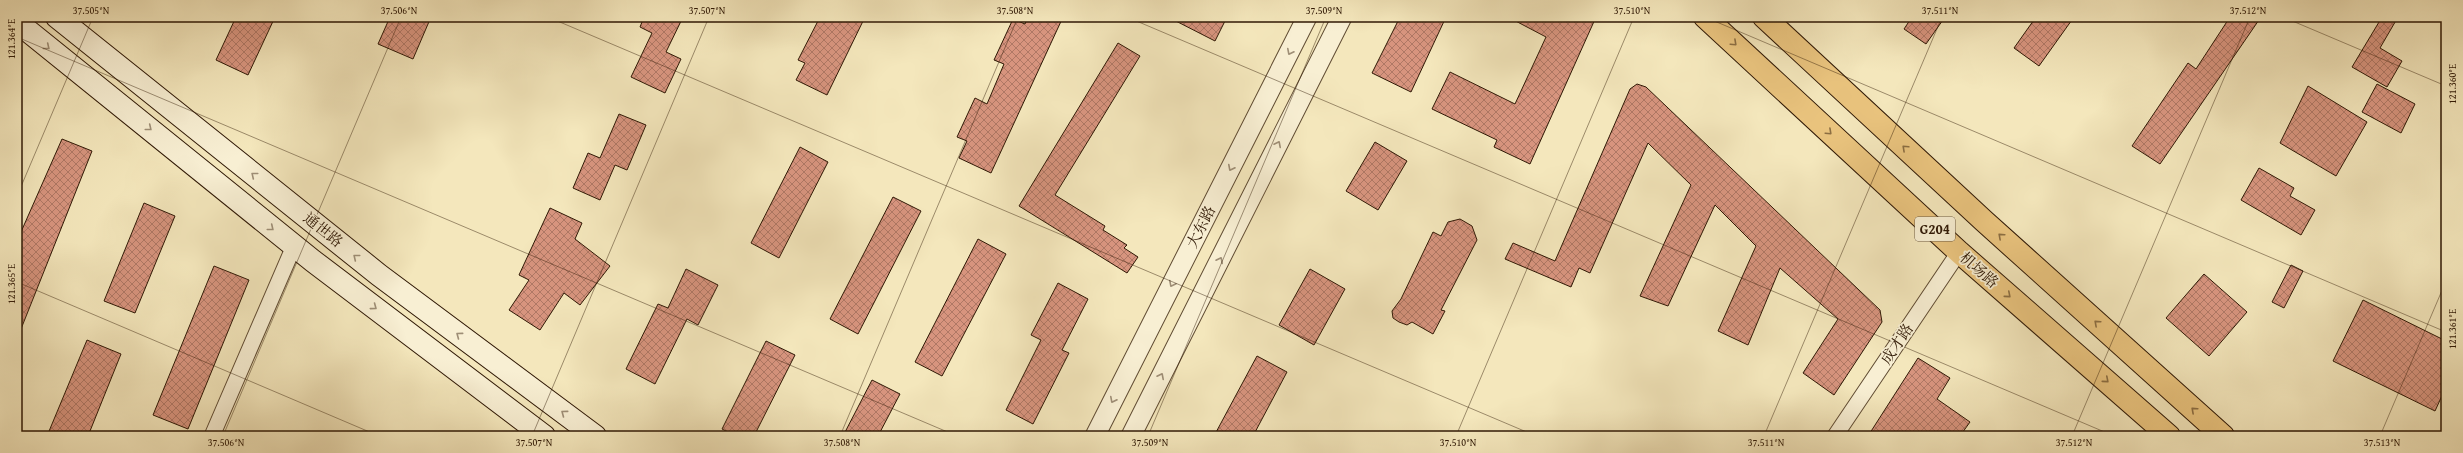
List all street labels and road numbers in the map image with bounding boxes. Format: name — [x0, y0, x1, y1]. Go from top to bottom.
street label: 大东路 — [1181, 202, 1220, 252]
street label: 通世路 — [299, 207, 347, 252]
road number: G204 — [1915, 217, 1955, 241]
street label: 机场路 — [1955, 247, 2003, 292]
street label: 成才路 — [1875, 319, 1918, 368]

